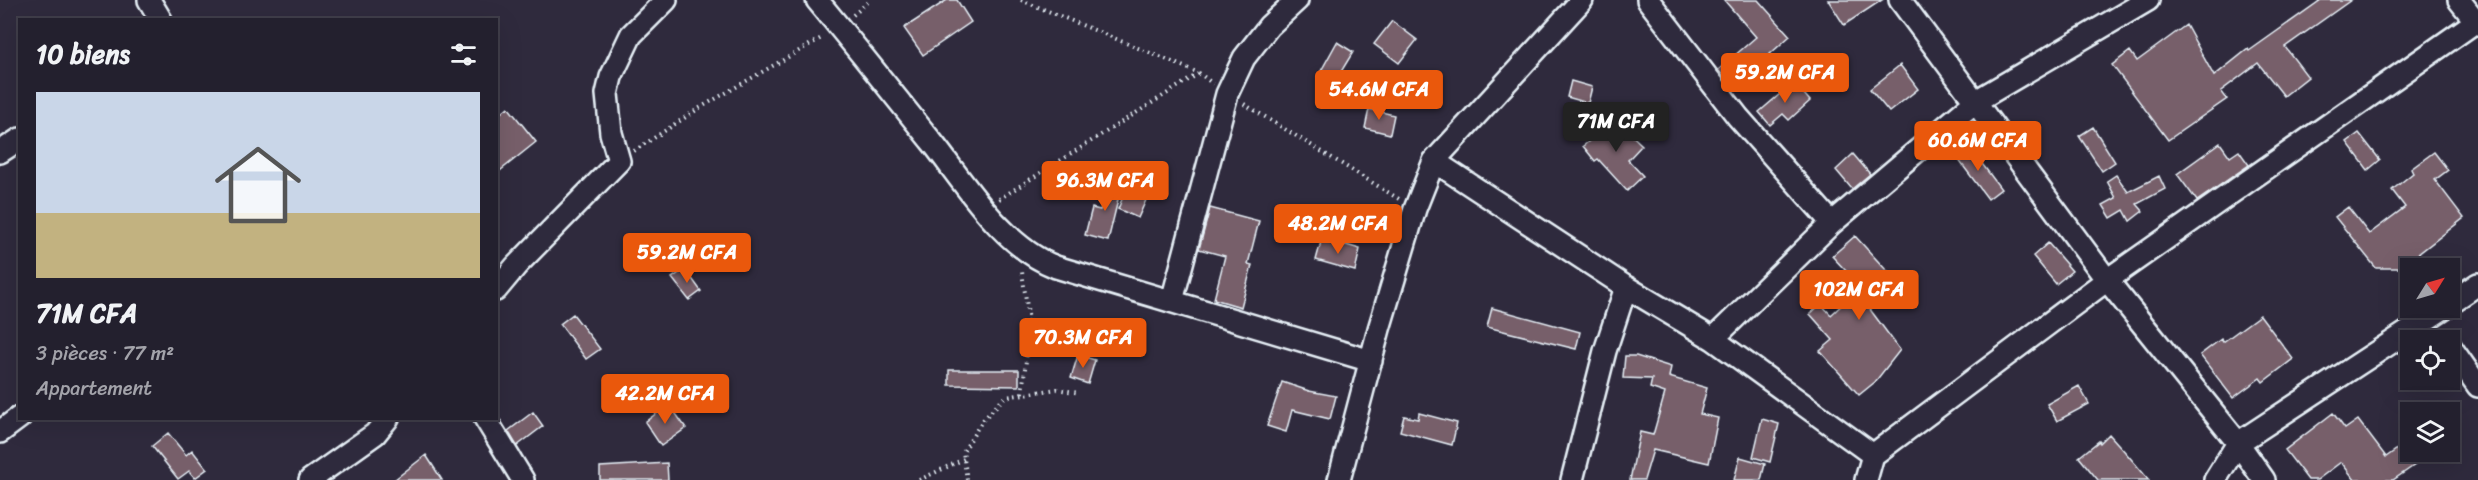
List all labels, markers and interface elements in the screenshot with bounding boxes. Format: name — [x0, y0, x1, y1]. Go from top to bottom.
text: 10 biens — [36, 31, 130, 77]
icon: filters — [447, 38, 480, 71]
pin: 59.2M CFA — [1716, 53, 1854, 104]
text: 59.2M CFA — [1735, 55, 1835, 90]
pin: 54.6M CFA — [1310, 70, 1448, 121]
text: 54.6M CFA — [1329, 72, 1429, 107]
pin: 71M CFA — [1561, 102, 1671, 153]
text: 71M CFA — [1577, 104, 1655, 139]
pin: 60.6M CFA — [1909, 121, 2047, 172]
text: 60.6M CFA — [1928, 123, 2028, 158]
icon: home — [204, 131, 312, 239]
pin: 96.3M CFA — [1036, 161, 1174, 212]
text: 96.3M CFA — [1056, 163, 1154, 198]
pin: 48.2M CFA — [1269, 204, 1407, 255]
text: 48.2M CFA — [1288, 206, 1388, 241]
pin: 59.2M CFA — [618, 233, 756, 284]
text: 59.2M CFA — [637, 235, 737, 270]
north arrow — [2400, 258, 2460, 318]
map controls — [2400, 258, 2460, 462]
pin: 102M CFA — [1797, 270, 1921, 321]
text: 102M CFA — [1814, 272, 1904, 307]
text: 71M CFA — [36, 290, 137, 336]
pin: 70.3M CFA — [1014, 318, 1152, 369]
text: 70.3M CFA — [1033, 320, 1133, 355]
button: locate — [2400, 330, 2460, 390]
text: 3 pièces · 77 m² — [36, 336, 174, 371]
text: Appartement — [36, 371, 152, 406]
pin: 42.2M CFA — [596, 374, 734, 425]
text: 42.2M CFA — [615, 376, 715, 411]
button: layers — [2400, 402, 2460, 462]

